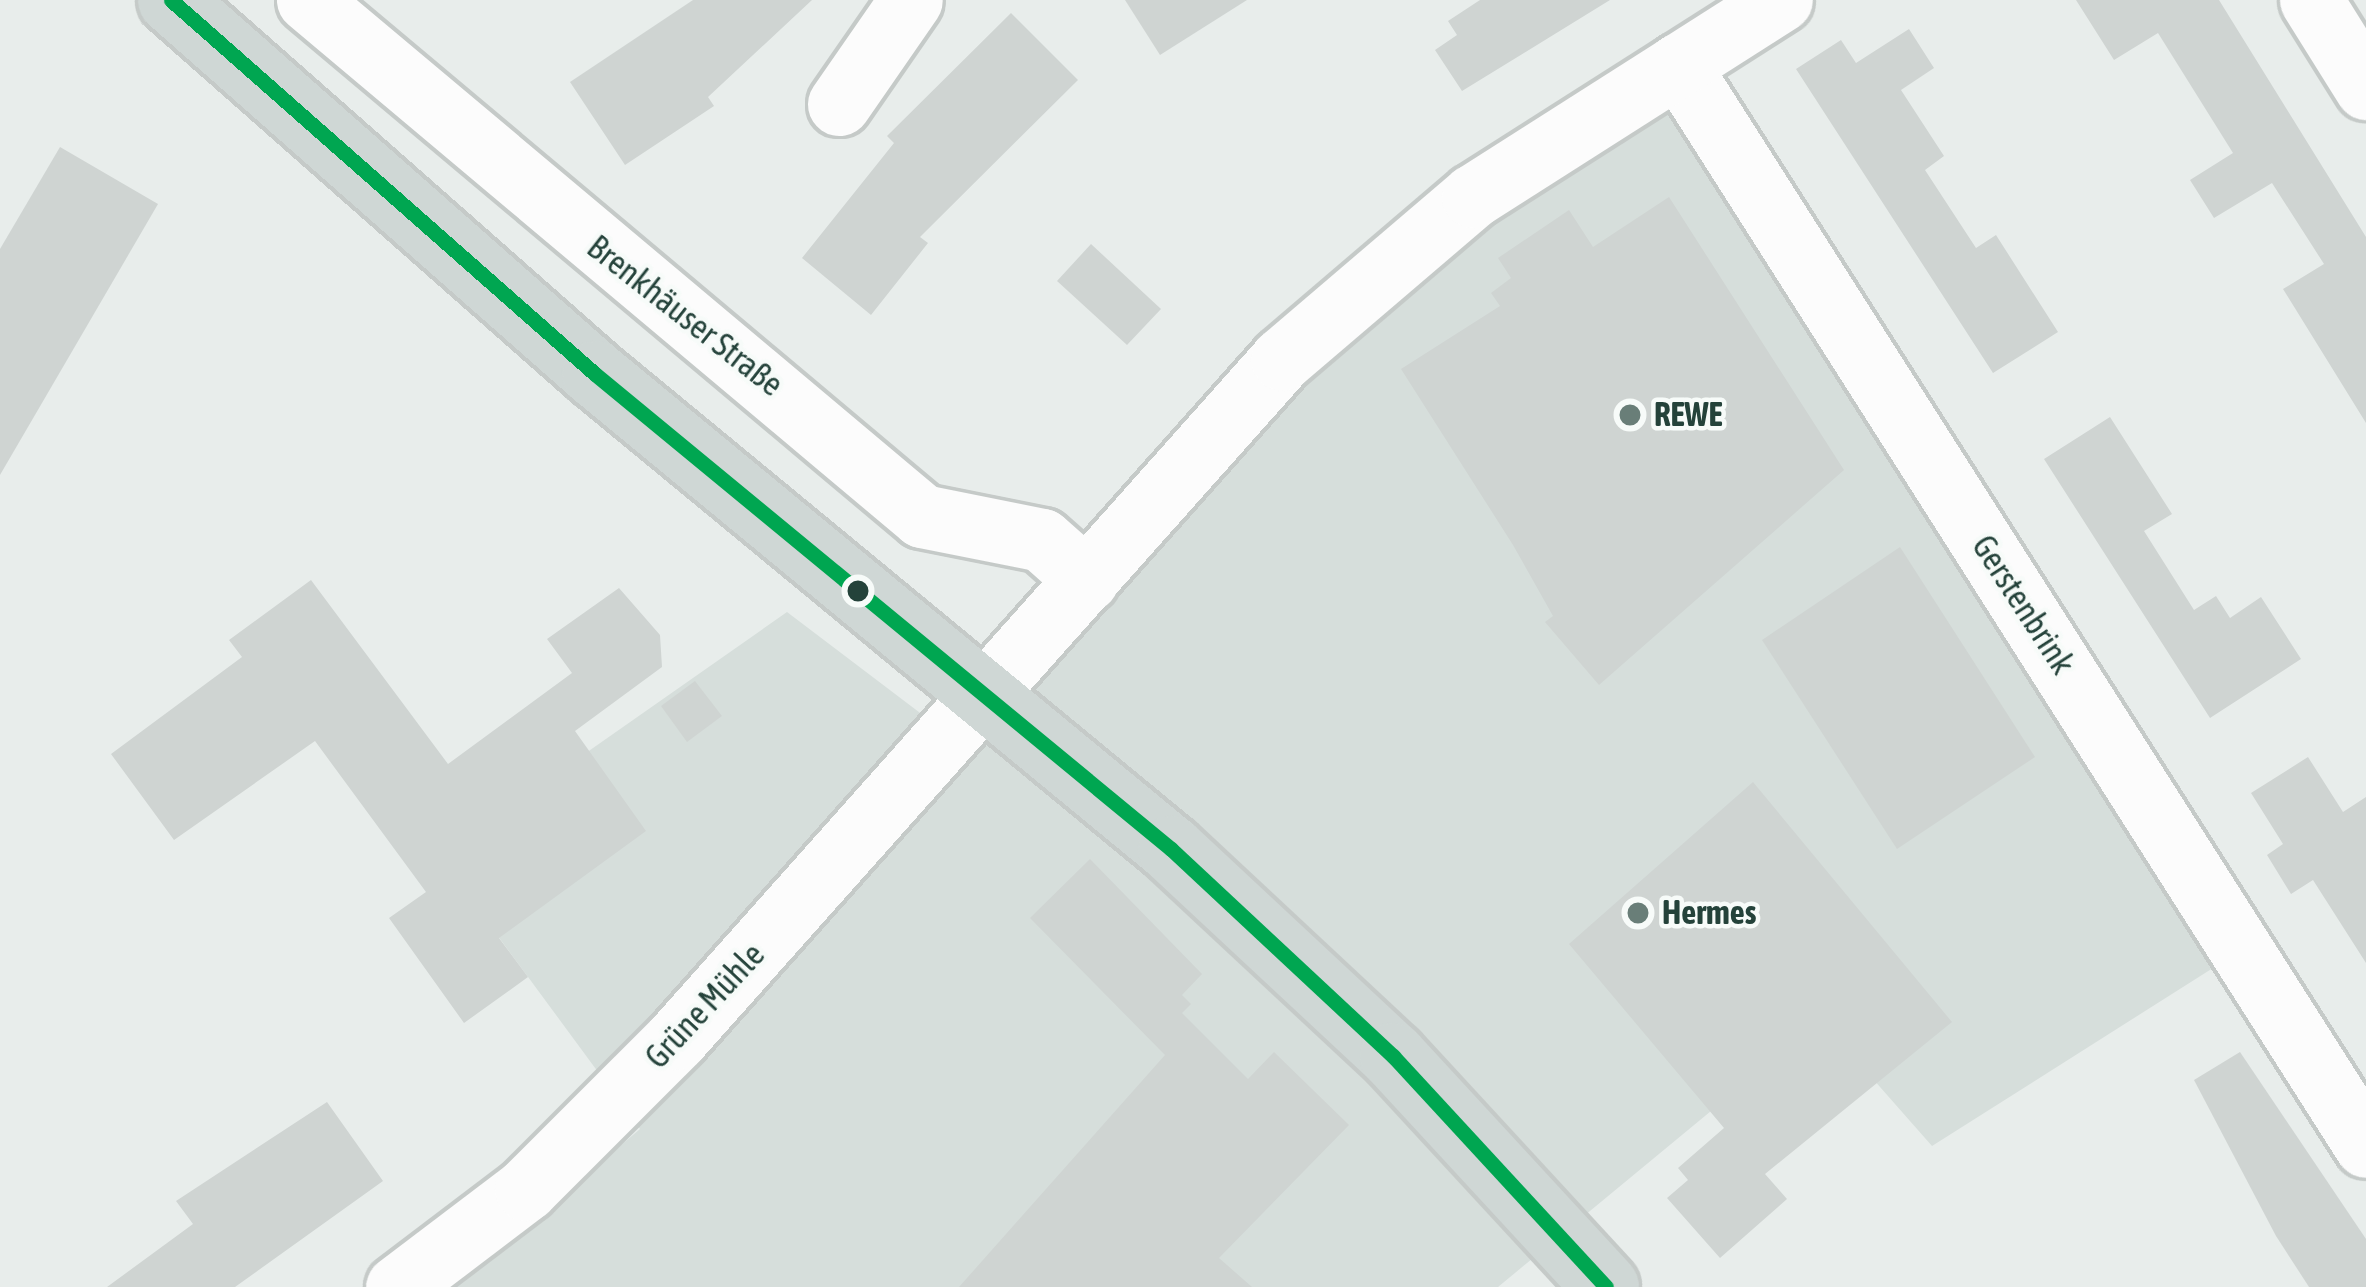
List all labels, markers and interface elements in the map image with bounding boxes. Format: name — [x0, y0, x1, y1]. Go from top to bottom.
street label: Brenkhäuser Straße — [579, 227, 791, 405]
place label: REWE — [1654, 395, 1723, 435]
marker: REWE — [1617, 402, 1643, 428]
street label: Gerstenbrink — [1964, 528, 2082, 682]
unlabelled marker — [847, 580, 869, 602]
place label: Hermes — [1662, 893, 1756, 933]
marker: Hermes — [1625, 900, 1651, 926]
street label: Grüne Mühle — [637, 935, 773, 1077]

